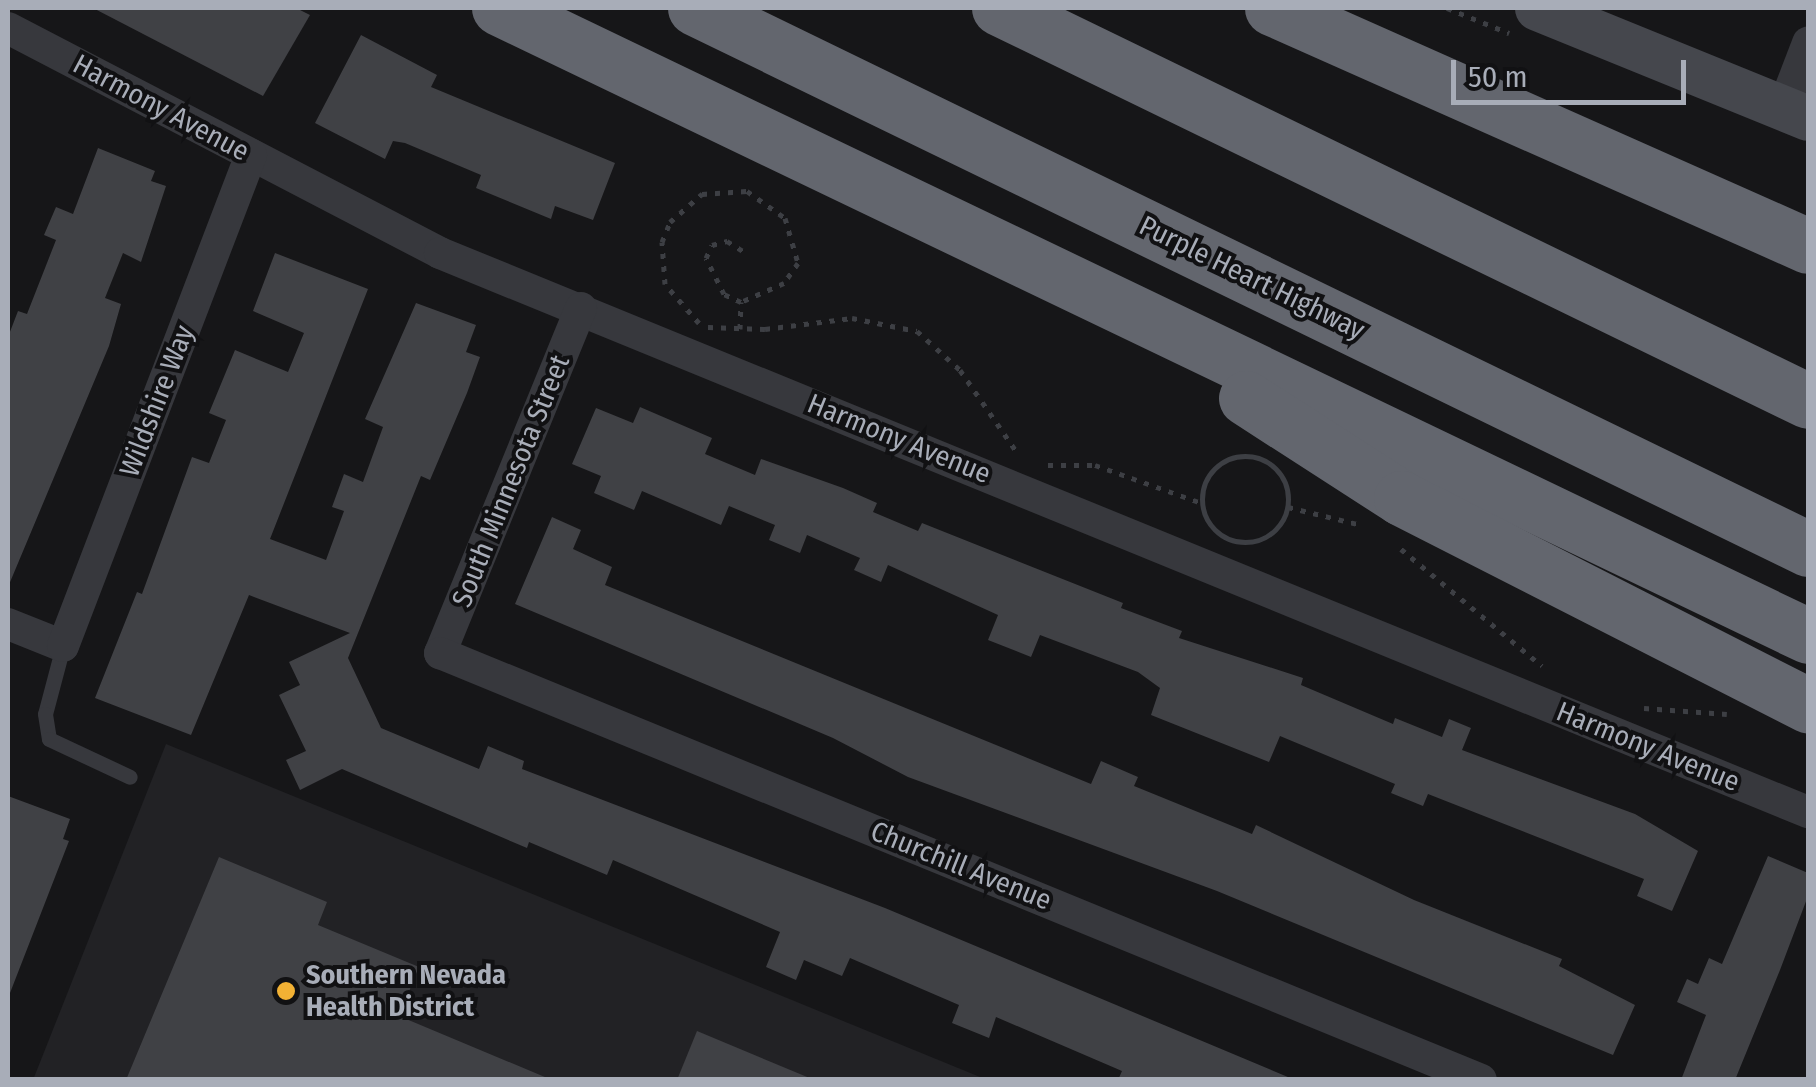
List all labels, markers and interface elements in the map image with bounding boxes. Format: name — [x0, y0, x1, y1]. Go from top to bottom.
scale bar — [1456, 40, 1691, 102]
street label: Harmony Avenue — [67, 48, 255, 168]
text: 50 m — [1468, 59, 1528, 95]
street label: Purple Heart Highway — [1134, 209, 1370, 347]
street label: Wildshire Way — [113, 321, 201, 481]
street label: South Minnesota Street — [445, 350, 577, 612]
street label: Harmony Avenue — [803, 387, 995, 491]
street label: Harmony Avenue — [1552, 695, 1744, 799]
street label: Churchill Avenue — [866, 815, 1056, 917]
place label: Southern Nevada Health District — [306, 958, 506, 1024]
marker: Southern Nevada Health District — [275, 980, 297, 1002]

